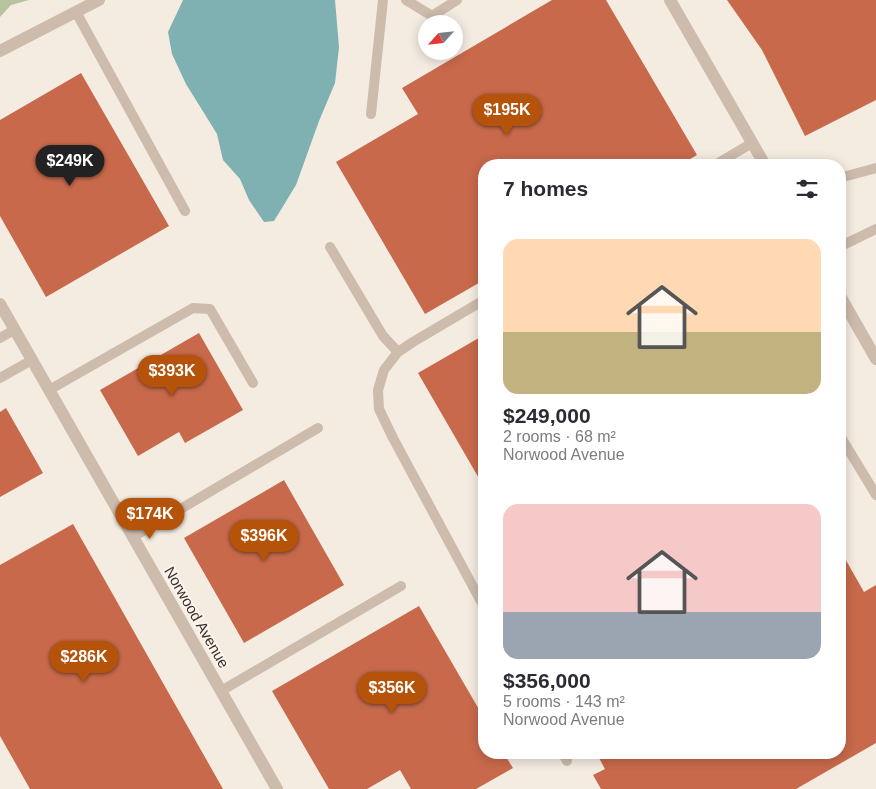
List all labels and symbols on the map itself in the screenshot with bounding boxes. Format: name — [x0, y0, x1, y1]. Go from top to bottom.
north arrow — [418, 15, 462, 60]
pin: $195K — [472, 94, 542, 136]
pin: $249K — [35, 144, 105, 187]
pin: $393K — [137, 354, 207, 397]
pin: $174K — [115, 498, 185, 540]
pin: $396K — [229, 520, 299, 562]
street label: Norwood Avenue — [161, 563, 233, 671]
pin: $286K — [49, 640, 119, 683]
pin: $356K — [357, 672, 427, 714]

